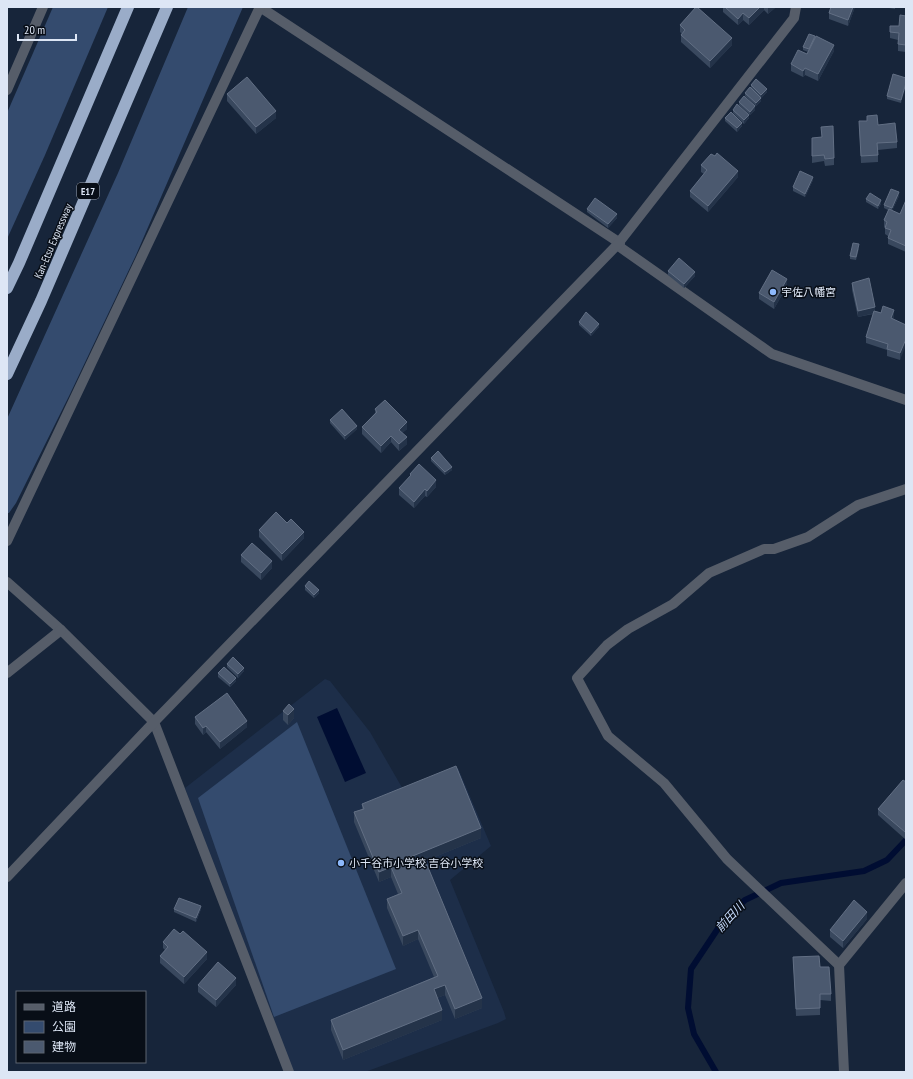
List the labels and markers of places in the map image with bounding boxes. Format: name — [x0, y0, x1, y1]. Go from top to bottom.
place label: 宇佐八幡宮 — [781, 285, 836, 299]
marker: 宇佐八幡宮 — [768, 287, 778, 297]
place label: 小千谷市小学校 吉谷小学校 — [349, 856, 483, 870]
marker: 小千谷市小学校 吉谷小学校 — [336, 858, 346, 868]

